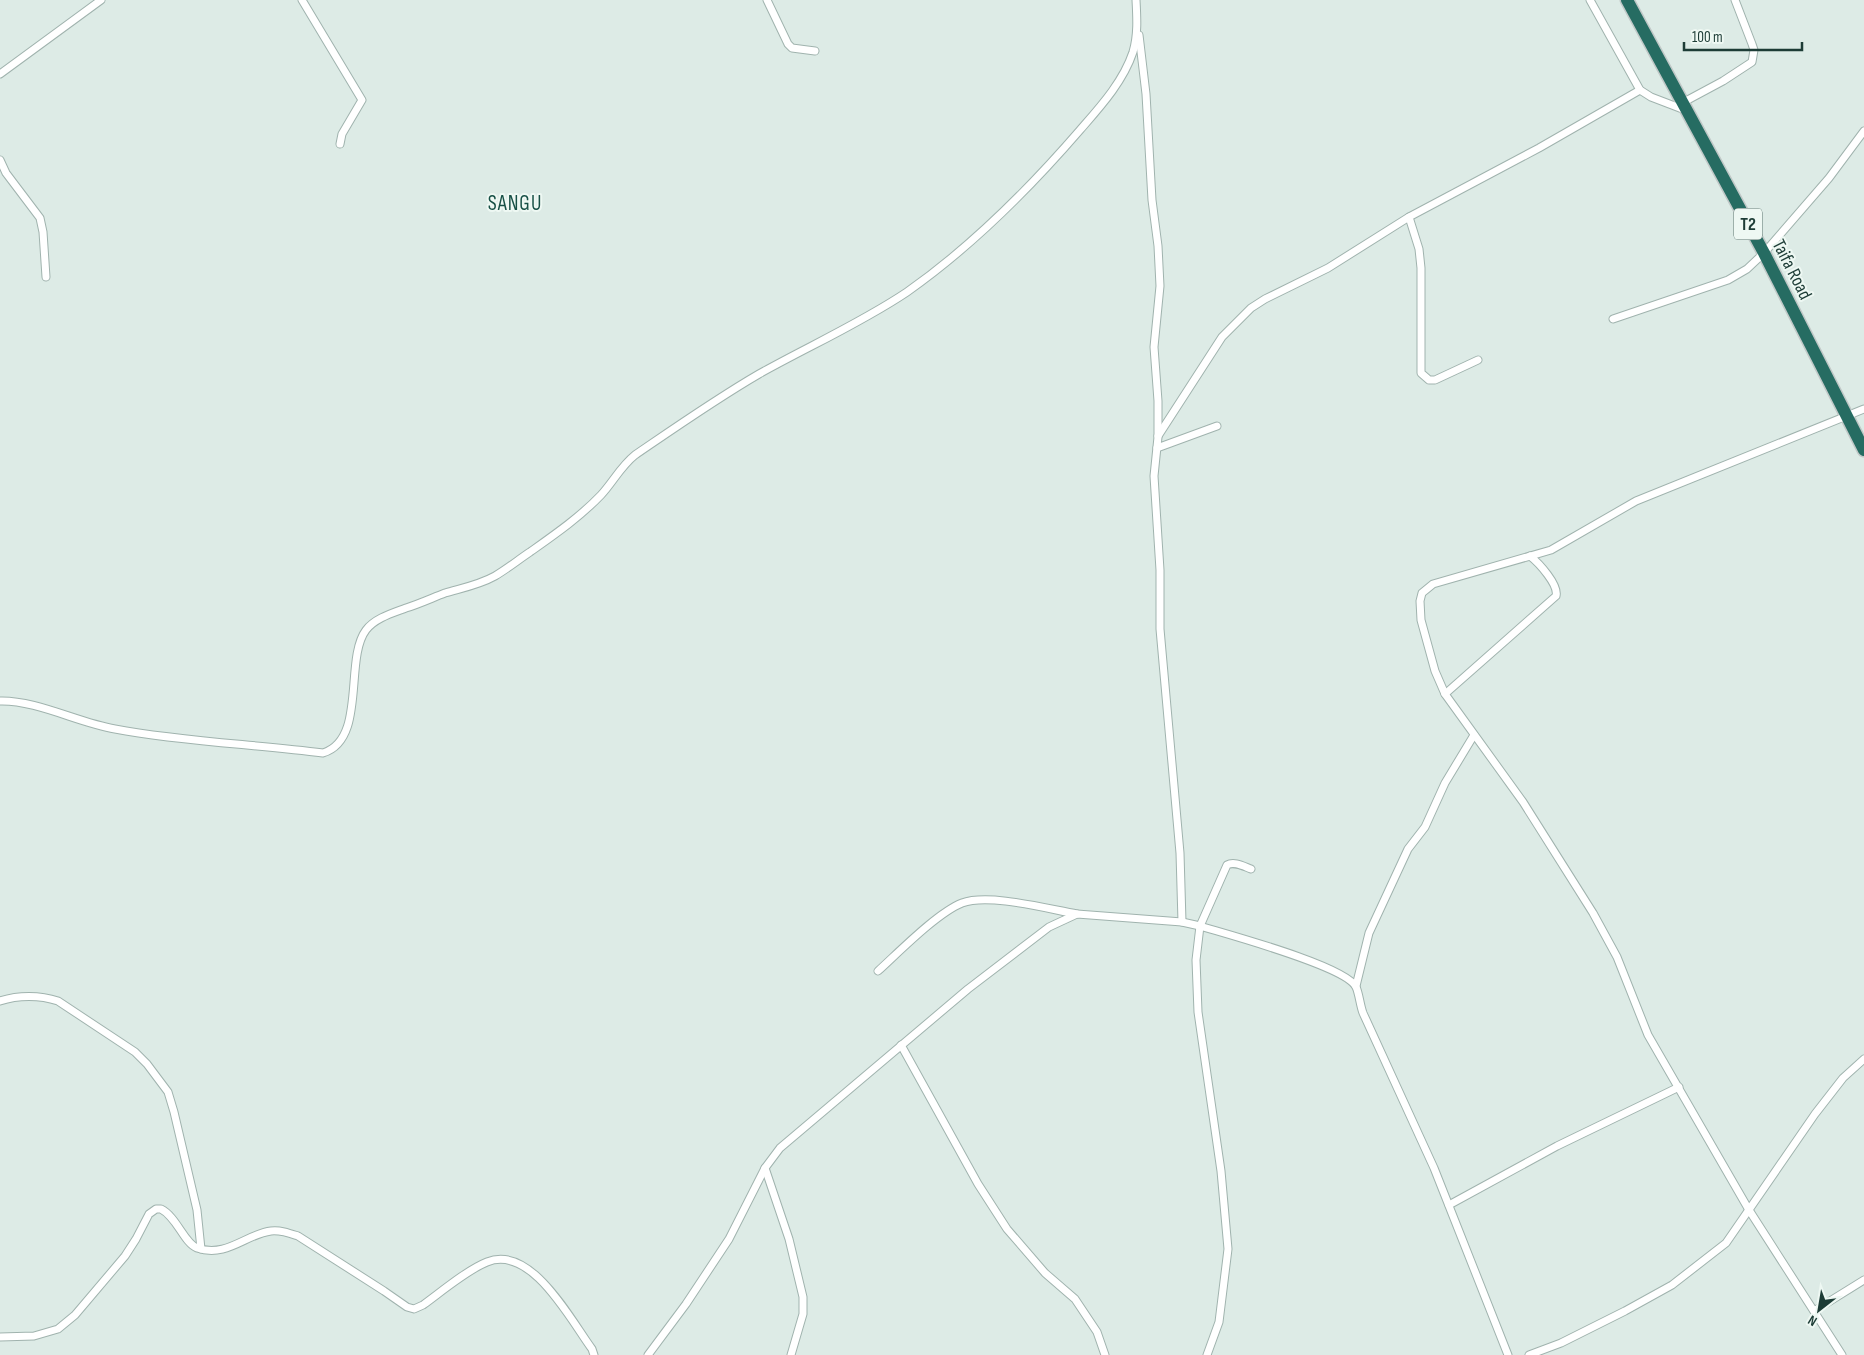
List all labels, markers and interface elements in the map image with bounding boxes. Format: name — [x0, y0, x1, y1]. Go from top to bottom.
scale bar — [1684, 20, 1802, 52]
text: 100 m — [1692, 28, 1723, 47]
district label: SANGU — [488, 191, 542, 216]
road number: T2 — [1734, 208, 1762, 240]
street label: Taifa Road — [1767, 236, 1817, 304]
north arrow — [1794, 1285, 1844, 1335]
text: N — [1805, 1312, 1820, 1330]

